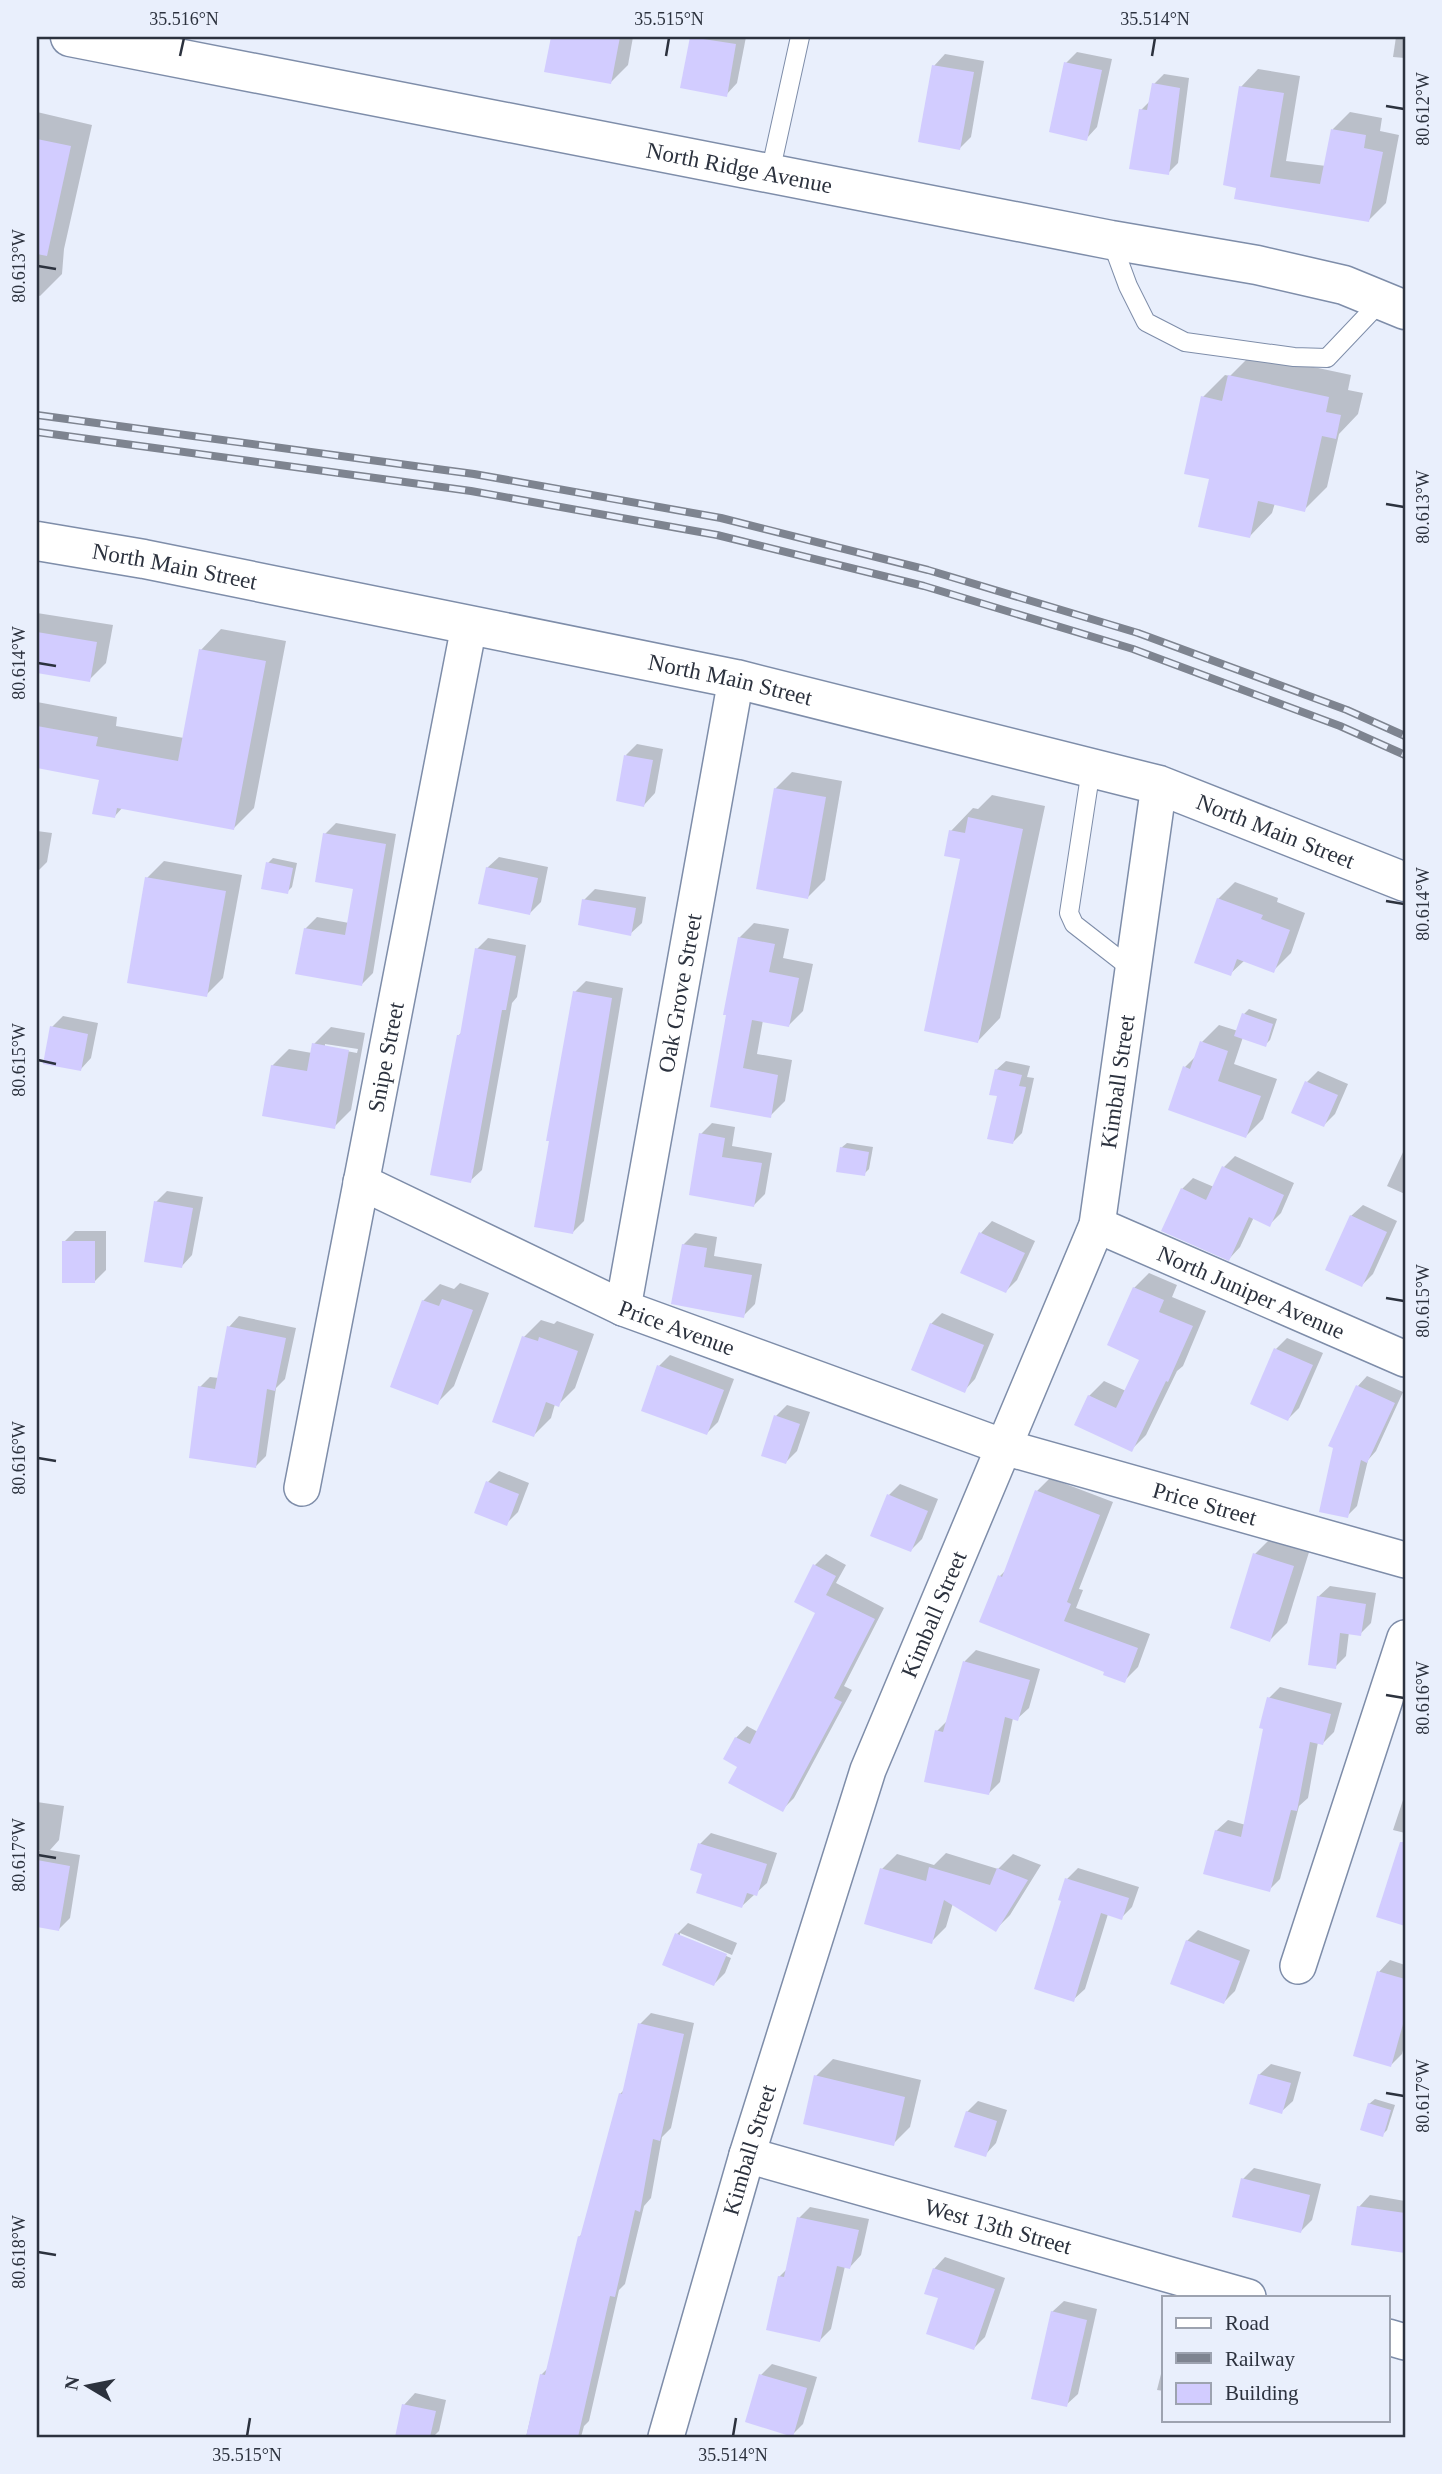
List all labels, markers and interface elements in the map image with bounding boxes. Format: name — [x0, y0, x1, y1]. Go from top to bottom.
text: 35.516°N — [149, 9, 219, 29]
text: 35.515°N — [634, 9, 704, 29]
text: 35.514°N — [1120, 9, 1190, 29]
text: 80.612°W — [1413, 72, 1433, 146]
street label: North Ridge Avenue — [644, 137, 834, 198]
text: 80.613°W — [9, 229, 29, 303]
text: 80.613°W — [1413, 470, 1433, 544]
street label: North Main Street — [90, 538, 260, 594]
text: 80.614°W — [9, 626, 29, 700]
street label: North Main Street — [646, 649, 815, 710]
street label: North Main Street — [1193, 789, 1359, 874]
text: 80.614°W — [1413, 867, 1433, 941]
street label: Oak Grove Street — [653, 911, 706, 1075]
street label: Snipe Street — [363, 999, 409, 1114]
street label: Kimball Street — [1095, 1012, 1139, 1150]
text: 80.615°W — [9, 1023, 29, 1097]
street label: North Juniper Avenue — [1154, 1240, 1348, 1344]
text: 80.615°W — [1413, 1264, 1433, 1338]
street label: Price Avenue — [615, 1295, 738, 1360]
text: 80.616°W — [9, 1421, 29, 1495]
street label: Price Street — [1150, 1477, 1260, 1530]
street label: Kimball Street — [896, 1547, 971, 1681]
text: 80.616°W — [1413, 1661, 1433, 1735]
text: 80.617°W — [9, 1818, 29, 1892]
text: 80.617°W — [1413, 2059, 1433, 2133]
street label: Kimball Street — [718, 2081, 781, 2218]
street label: West 13th Street — [922, 2193, 1075, 2259]
text: 80.618°W — [9, 2215, 29, 2289]
legend — [1162, 2296, 1390, 2422]
text: Road — [1225, 2311, 1270, 2335]
text: Railway — [1225, 2347, 1295, 2371]
north arrow — [52, 2352, 122, 2422]
text: N — [60, 2374, 83, 2392]
text: Building — [1225, 2381, 1299, 2405]
text: 35.515°N — [212, 2445, 282, 2465]
text: 35.514°N — [698, 2445, 768, 2465]

